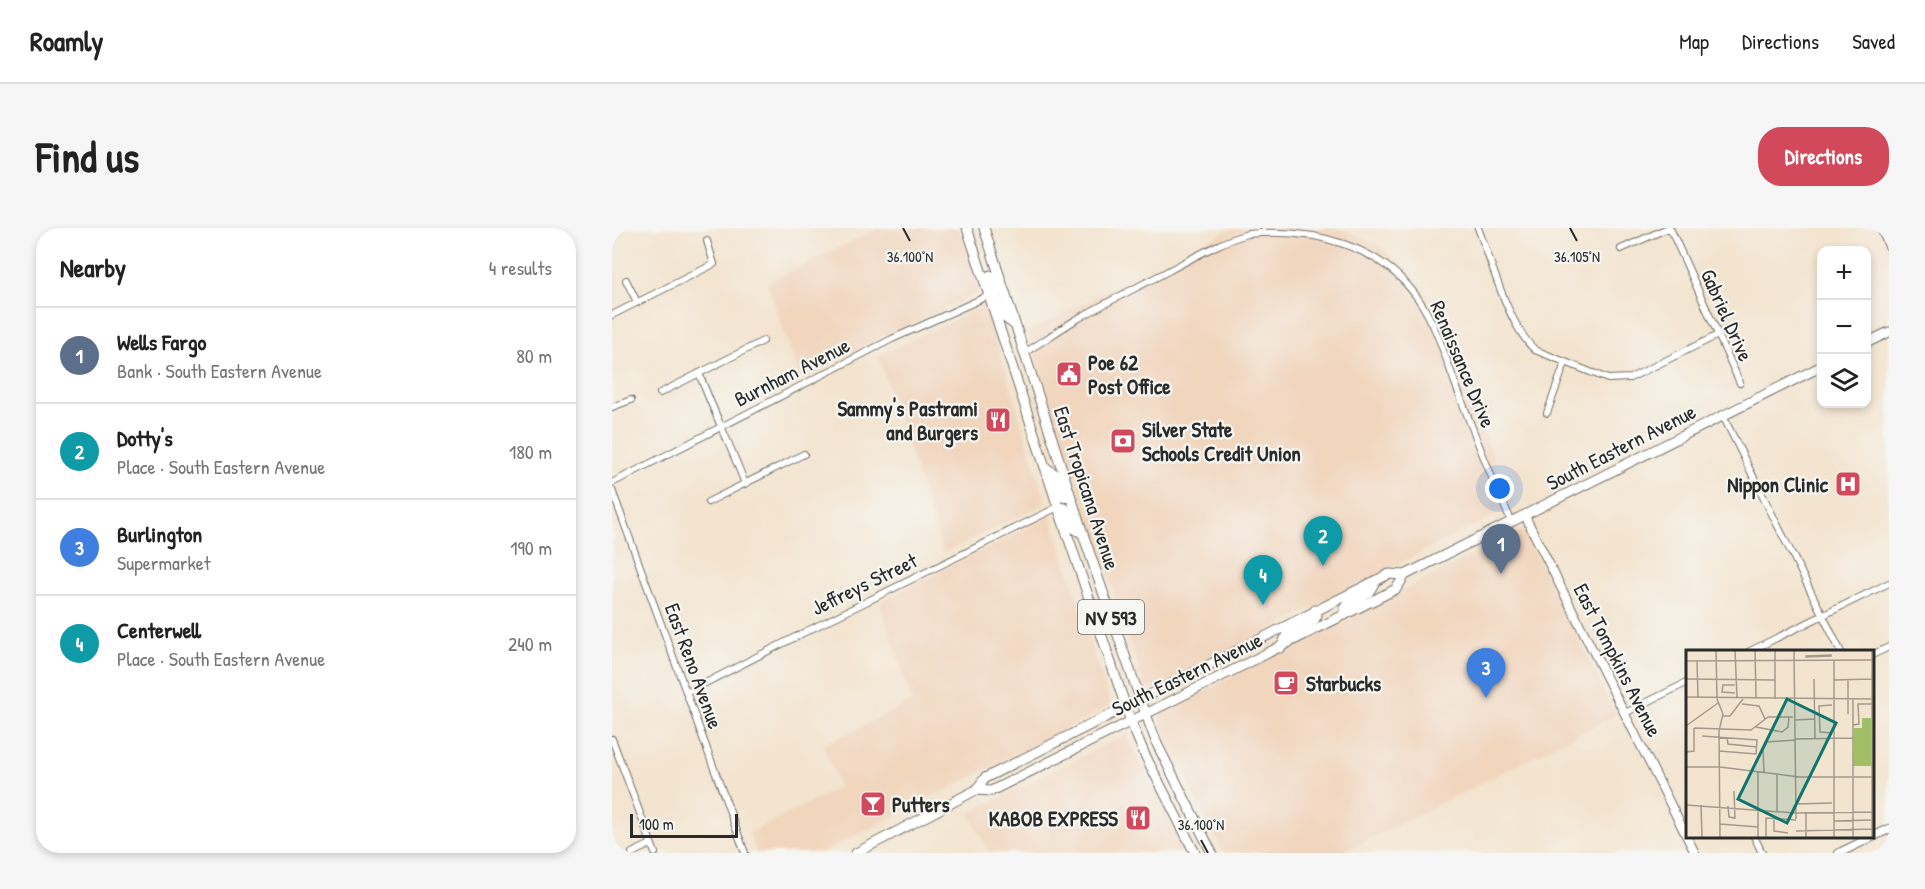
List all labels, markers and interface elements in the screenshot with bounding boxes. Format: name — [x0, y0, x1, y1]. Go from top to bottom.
text: Roamly — [30, 22, 103, 60]
text: Map — [1679, 27, 1709, 56]
text: Directions — [1742, 27, 1819, 56]
text: Saved — [1852, 27, 1895, 56]
button: Directions — [1758, 127, 1889, 186]
text: Find us — [36, 128, 139, 185]
text: 36.100°N — [887, 246, 933, 267]
text: 36.105°N — [1554, 246, 1600, 267]
map controls — [1817, 246, 1871, 408]
button: + — [1817, 246, 1871, 300]
text: Nearby — [60, 250, 126, 285]
text: 4 results — [489, 254, 552, 281]
street label: Gabriel Drive — [1694, 264, 1760, 366]
street label: Renaissance Drive — [1423, 296, 1503, 432]
button: − — [1817, 300, 1871, 354]
text: Wells Fargo — [117, 327, 206, 357]
street label: Burnham Avenue — [729, 330, 855, 414]
text: 1 — [76, 342, 83, 369]
text: 80 m — [516, 342, 552, 369]
place label: Poe 62 Post Office — [1088, 348, 1171, 401]
button: layers — [1817, 354, 1871, 408]
text: Bank · South Eastern Avenue — [117, 357, 322, 384]
public building icon: Poe 62 Post Office — [1054, 359, 1084, 389]
place label: Sammy's Pastrami and Burgers — [837, 394, 978, 448]
street label: South Eastern Avenue — [1541, 397, 1701, 497]
street label: East Tropicana Avenue — [1047, 403, 1127, 573]
restaurant icon: Sammy's Pastrami and Burgers — [983, 405, 1013, 435]
place label: Silver State Schools Credit Union — [1142, 415, 1301, 468]
text: Dotty's — [117, 423, 173, 453]
bank icon: Silver State Schools Credit Union — [1108, 426, 1138, 456]
text: 2 — [75, 438, 84, 465]
text: 180 m — [509, 438, 552, 465]
text: Place · South Eastern Avenue — [117, 453, 325, 480]
hospital icon: Nippon Clinic — [1833, 469, 1863, 499]
place label: Nippon Clinic — [1727, 470, 1829, 500]
your location — [1485, 474, 1514, 503]
pin: 2 — [1304, 516, 1342, 566]
text: Burlington — [117, 519, 202, 549]
pin: 1 — [1482, 524, 1520, 574]
text: 3 — [75, 534, 84, 561]
text: 190 m — [510, 534, 552, 561]
street label: Jeffreys Street — [806, 546, 922, 622]
text: Supermarket — [117, 549, 211, 576]
pin: 4 — [1244, 556, 1282, 605]
street label: East Tompkins Avenue — [1567, 578, 1669, 742]
street label: East Reno Avenue — [658, 599, 730, 733]
road number: NV 593 — [1078, 600, 1144, 634]
text: Centerwell — [117, 615, 201, 645]
street label: South Eastern Avenue — [1107, 625, 1267, 723]
text: 4 — [76, 630, 83, 657]
text: 240 m — [508, 630, 552, 657]
text: Place · South Eastern Avenue — [117, 645, 325, 672]
pin: 3 — [1466, 648, 1506, 698]
inset map — [1686, 650, 1874, 838]
cafe icon: Starbucks — [1271, 668, 1301, 698]
place label: Starbucks — [1306, 669, 1381, 698]
bar icon: Putters — [858, 789, 888, 819]
place label: Putters — [892, 790, 949, 819]
restaurant icon: KABOB EXPRESS — [1123, 803, 1153, 833]
place label: KABOB EXPRESS — [989, 804, 1118, 833]
scale bar — [630, 811, 738, 838]
text: 100 m — [639, 813, 674, 835]
text: 36.100°N — [1178, 814, 1224, 835]

